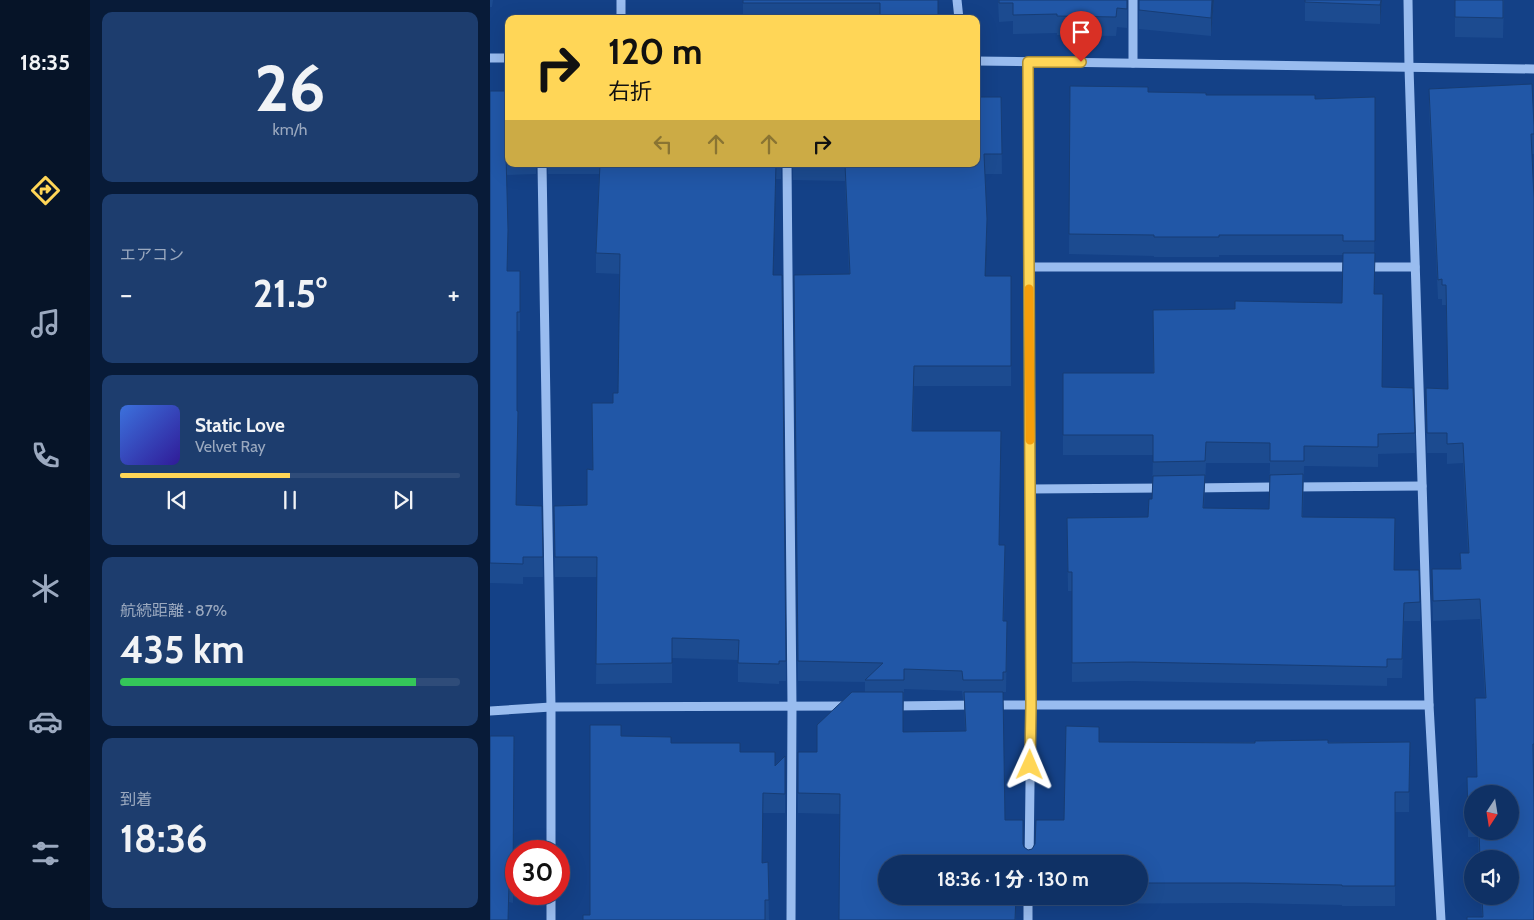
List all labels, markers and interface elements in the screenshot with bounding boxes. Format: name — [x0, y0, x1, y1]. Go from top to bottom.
pin — [1060, 11, 1102, 62]
icon: arrive — [1067, 18, 1095, 46]
text: 120 m — [608, 30, 702, 73]
icon: right — [525, 35, 590, 100]
text: 26 — [255, 48, 325, 127]
text: 18:35 — [20, 49, 70, 76]
text: 右折 — [608, 78, 652, 105]
text: km/h — [272, 120, 308, 139]
icon: left — [649, 130, 677, 158]
icon: ahead — [702, 130, 730, 158]
icon: ahead — [755, 130, 783, 158]
icon: right — [808, 130, 836, 158]
icon: directions — [28, 173, 63, 208]
text: エアコン — [120, 245, 184, 264]
text: 21.5° — [253, 270, 327, 317]
text: − — [120, 277, 132, 311]
text: + — [448, 277, 460, 311]
icon: music — [28, 306, 63, 341]
text: Static Love — [195, 414, 285, 437]
text: Velvet Ray — [195, 437, 266, 456]
icon: phone — [28, 438, 63, 473]
icon: previous — [163, 486, 191, 514]
icon: pause — [276, 486, 304, 514]
icon: next — [389, 486, 417, 514]
icon: climate — [28, 571, 63, 606]
text: 航続距離 · 87% — [120, 601, 227, 620]
text: 435 km — [120, 626, 245, 673]
icon: car — [28, 704, 63, 739]
position arrow — [1003, 738, 1055, 790]
north arrow — [1464, 785, 1519, 840]
map controls — [1464, 785, 1519, 905]
text: 到着 — [120, 790, 152, 809]
text: 18:36 — [120, 815, 207, 862]
icon: filters — [28, 836, 63, 871]
speed limit sign: 30 — [505, 840, 570, 905]
button: sound — [1464, 850, 1519, 905]
text: 18:36 · 1 分 · 130 m — [937, 868, 1089, 891]

